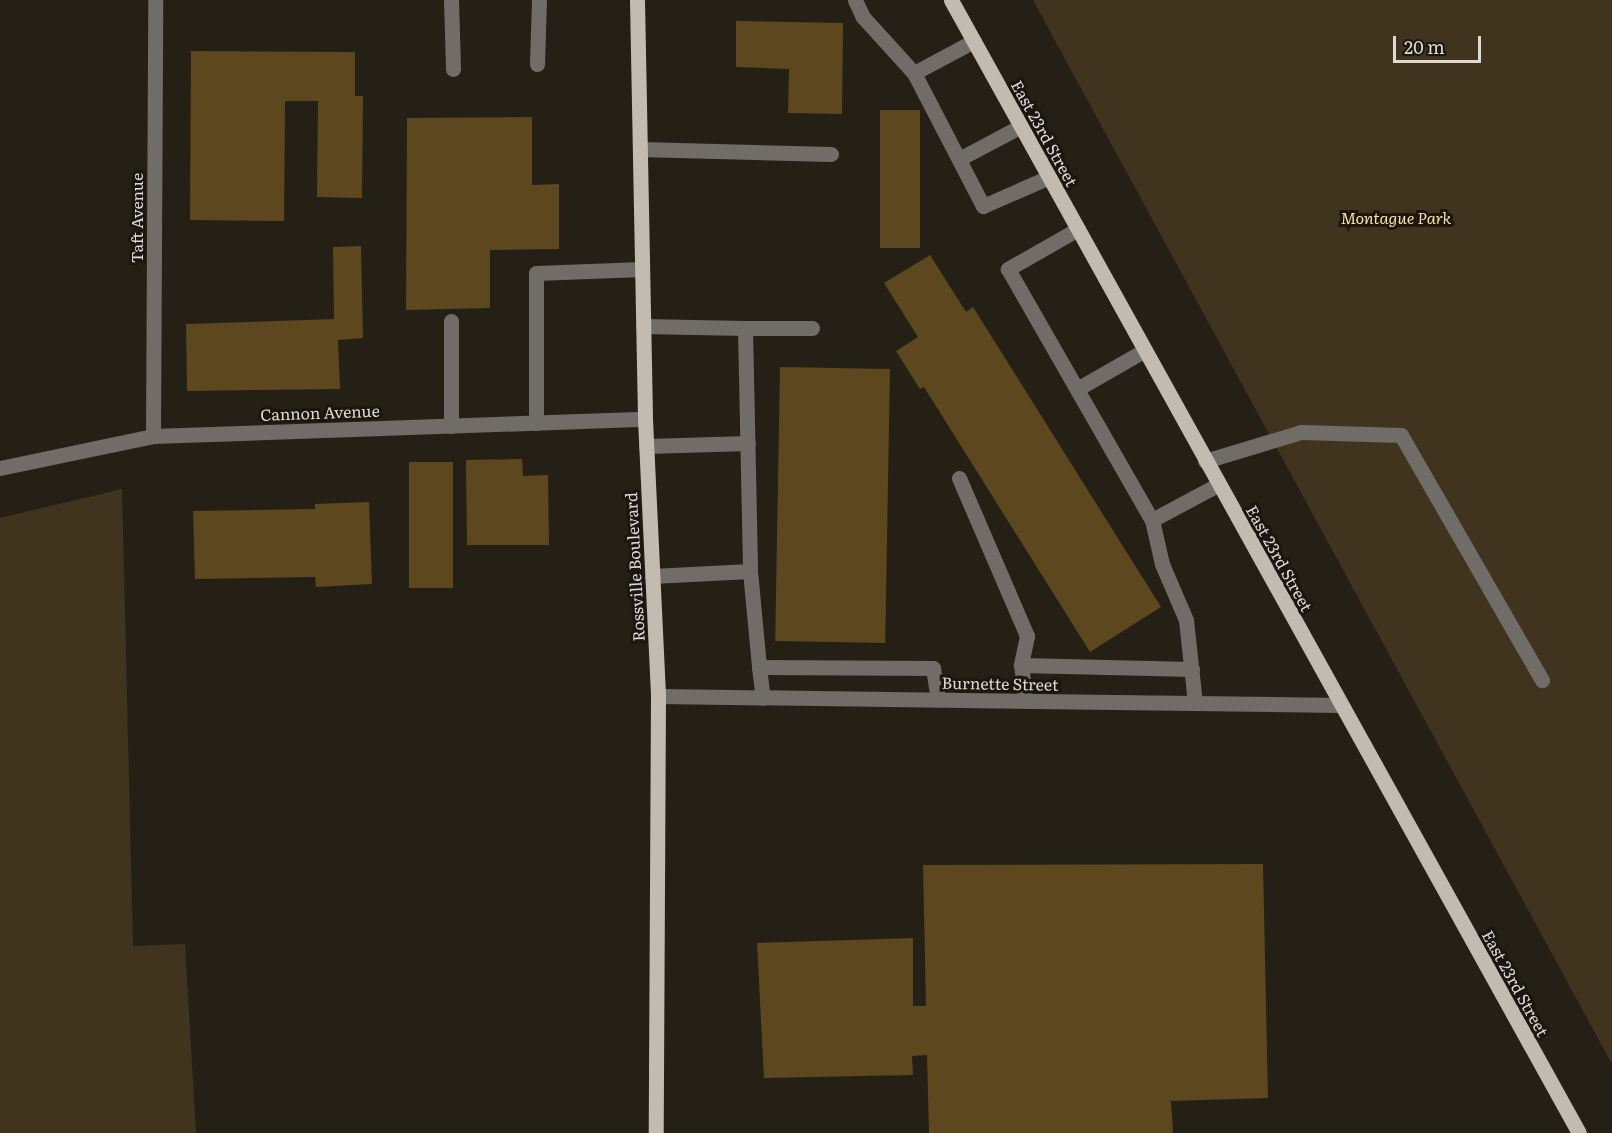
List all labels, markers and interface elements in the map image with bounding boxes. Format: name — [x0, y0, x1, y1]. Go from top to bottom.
scale bar — [1396, 24, 1484, 62]
text: 20 m — [1404, 33, 1445, 60]
street label: East 23rd Street — [1008, 77, 1082, 189]
street label: Taft Avenue — [126, 173, 146, 263]
park label: Montague Park — [1341, 207, 1451, 227]
street label: Cannon Avenue — [260, 400, 380, 424]
street label: Rossville Boulevard — [620, 492, 648, 642]
street label: East 23rd Street — [1243, 502, 1317, 614]
street label: Burnette Street — [941, 672, 1059, 694]
street label: East 23rd Street — [1479, 927, 1553, 1039]

